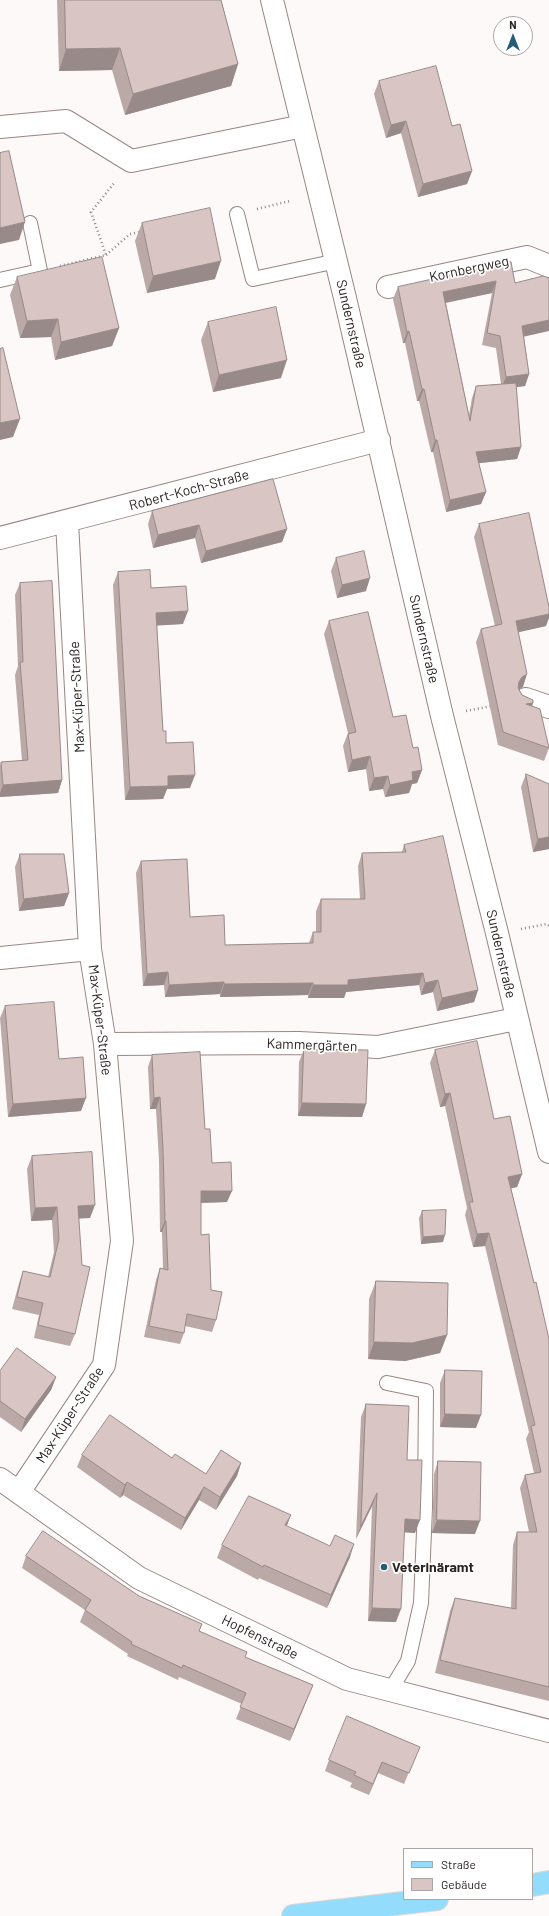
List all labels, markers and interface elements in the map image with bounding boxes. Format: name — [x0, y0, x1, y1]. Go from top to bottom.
north arrow — [493, 16, 533, 56]
text: N — [509, 18, 517, 31]
street label: Kornbergweg — [428, 252, 510, 286]
street label: Sundernstraße — [333, 278, 369, 370]
street label: Robert-Koch-Straße — [127, 466, 251, 514]
street label: Sundernstraße — [406, 593, 442, 685]
street label: Max-Küper-Straße — [66, 641, 88, 753]
street label: Sundernstraße — [483, 908, 519, 1000]
street label: Max-Küper-Straße — [85, 964, 115, 1076]
street label: Kammergärten — [266, 1035, 358, 1055]
street label: Max-Küper-Straße — [33, 1364, 107, 1466]
place label: Veterinäramt — [392, 1559, 474, 1575]
marker: Veterinäramt — [379, 1562, 389, 1572]
street label: Hopfenstraße — [219, 1611, 301, 1663]
legend — [403, 1848, 533, 1900]
text: Straße — [441, 1857, 476, 1871]
text: Gebäude — [441, 1877, 487, 1891]

